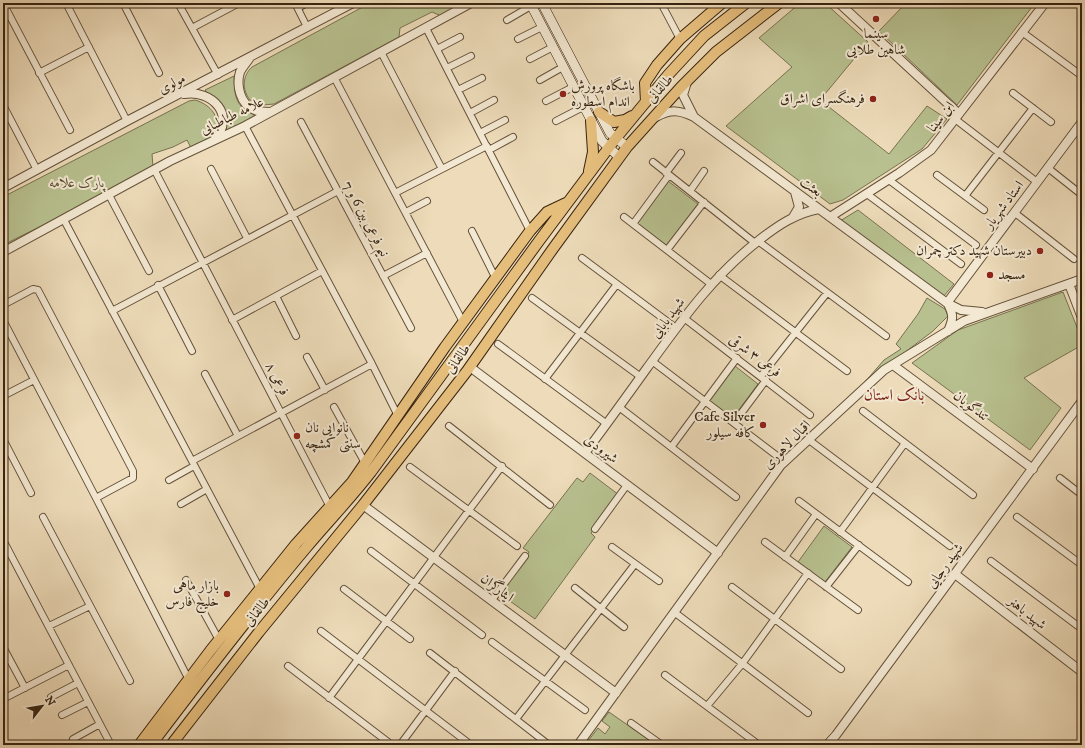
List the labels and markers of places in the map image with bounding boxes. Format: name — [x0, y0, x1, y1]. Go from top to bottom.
marker: سینما شاهین طلایی — [871, 14, 881, 24]
place label: سینما شاهین طلایی — [846, 25, 906, 59]
place label: باشگاه پرورش اندام اسطوره — [571, 76, 635, 114]
marker: باشگاه پرورش اندام اسطوره — [558, 89, 568, 99]
place label: فرهنگسرای اشراق — [780, 89, 865, 108]
marker: فرهنگسرای اشراق — [868, 94, 878, 104]
place label: دبیرستان شهید دکتر چمران — [916, 242, 1032, 260]
marker: دبیرستان شهید دکتر چمران — [1035, 246, 1045, 256]
place label: مسجد — [998, 266, 1025, 284]
marker: مسجد — [985, 270, 995, 280]
place label: Cafe Silver کافه سیلور — [694, 408, 756, 442]
place label: نانوایی نان سنتی کمشچه — [305, 419, 361, 453]
marker: Cafe Silver کافه سیلور — [758, 420, 768, 430]
marker: نانوایی نان سنتی کمشچه — [292, 431, 302, 441]
place label: بازار ماهی خلیج فارس — [166, 577, 219, 614]
marker: بازار ماهی خلیج فارس — [222, 589, 232, 599]

